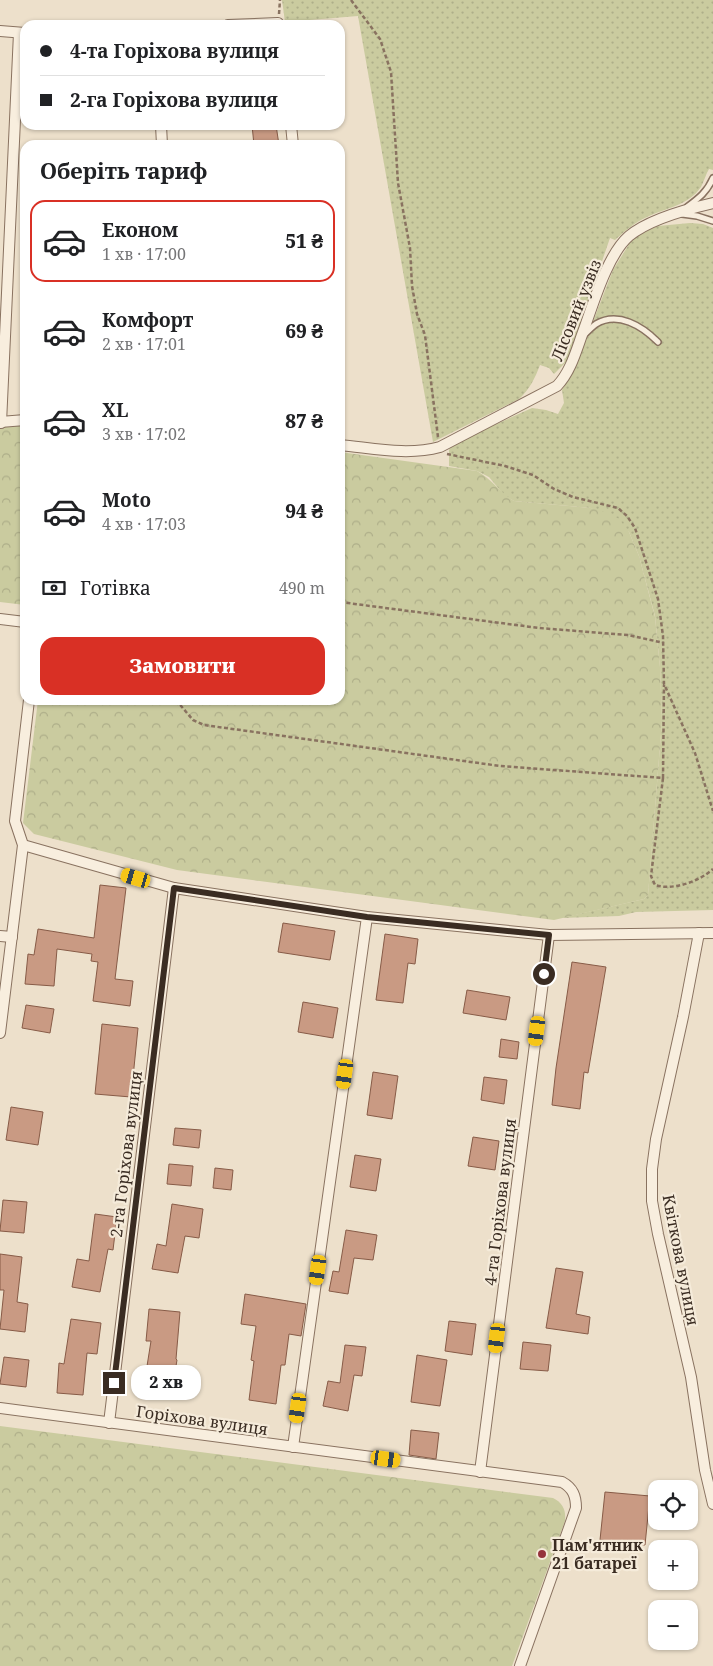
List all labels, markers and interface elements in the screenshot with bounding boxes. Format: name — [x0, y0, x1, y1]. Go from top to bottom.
text: 4-та Горіхова вулиця — [70, 38, 279, 64]
text: 2-га Горіхова вулиця — [70, 87, 278, 113]
text: Оберіть тариф — [40, 155, 207, 185]
text: Економ — [102, 217, 178, 243]
icon: car — [42, 219, 87, 264]
text: 51 ₴ — [285, 228, 323, 254]
text: 1 хв · 17:00 — [102, 243, 186, 265]
street label: Лісовий узвіз — [546, 256, 606, 364]
text: Комфорт — [102, 307, 193, 333]
icon: car — [42, 309, 87, 354]
text: 69 ₴ — [285, 318, 323, 344]
text: 2 хв · 17:01 — [102, 333, 186, 355]
text: XL — [102, 397, 128, 423]
icon: car — [42, 399, 87, 444]
text: 87 ₴ — [285, 408, 323, 434]
text: 3 хв · 17:02 — [102, 423, 186, 445]
text: Moto — [102, 487, 151, 513]
icon: car — [42, 489, 87, 534]
text: 94 ₴ — [285, 498, 323, 524]
text: 4 хв · 17:03 — [102, 513, 186, 535]
icon: cash — [40, 574, 68, 602]
text: Готівка — [80, 575, 151, 601]
text: 490 m — [279, 577, 325, 599]
button: Замовити — [40, 637, 325, 695]
car — [119, 867, 152, 889]
route start — [533, 963, 555, 985]
car — [527, 1015, 546, 1047]
car — [335, 1058, 354, 1090]
street label: 2-га Горіхова вулиця — [105, 1069, 147, 1239]
street label: 4-та Горіхова вулиця — [479, 1117, 521, 1287]
street label: Квіткова вулиця — [657, 1193, 705, 1327]
car — [308, 1254, 327, 1286]
car — [487, 1322, 506, 1354]
callout: 2 хв — [132, 1366, 202, 1400]
text: 2 хв — [149, 1371, 183, 1393]
route end — [103, 1372, 125, 1394]
car — [288, 1392, 307, 1424]
street label: Горіхова вулиця — [135, 1400, 269, 1440]
car — [370, 1449, 401, 1469]
map controls — [648, 1480, 698, 1650]
button: locate — [648, 1480, 698, 1530]
place label: Пам'ятник 21 батареї — [552, 1534, 643, 1574]
button: + — [648, 1540, 698, 1590]
marker: Пам'ятник 21 батареї — [536, 1548, 548, 1560]
button: − — [648, 1600, 698, 1650]

